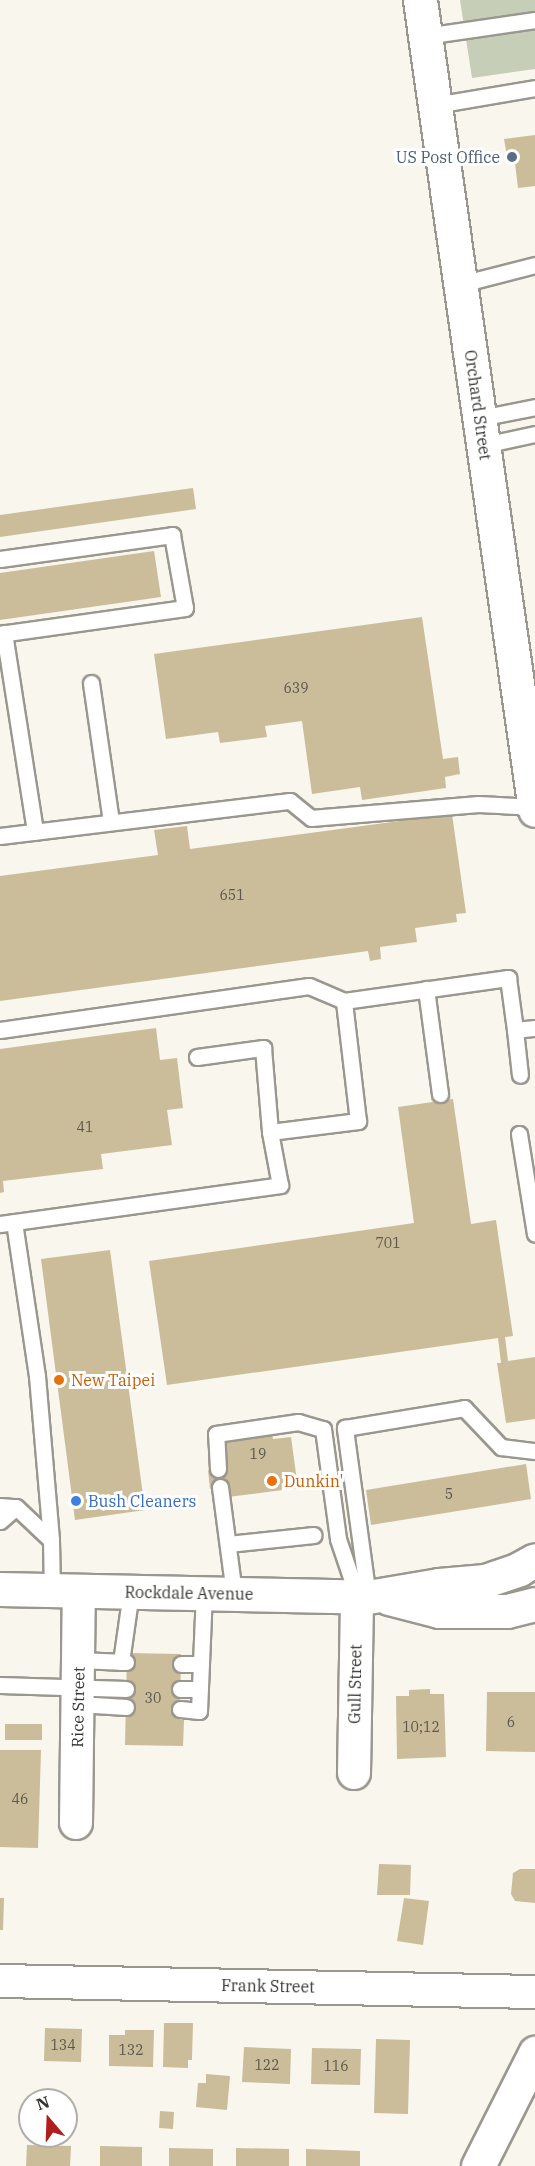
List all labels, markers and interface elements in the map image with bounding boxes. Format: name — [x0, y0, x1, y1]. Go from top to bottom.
place label: US Post Office — [396, 147, 500, 167]
marker: US Post Office — [505, 150, 519, 164]
street label: Orchard Street — [461, 349, 495, 461]
house number: 639 — [283, 680, 309, 696]
house number: 651 — [219, 887, 245, 903]
house number: 41 — [77, 1119, 93, 1135]
house number: 701 — [375, 1235, 401, 1251]
place label: New Taipei — [71, 1370, 155, 1390]
marker: New Taipei — [52, 1373, 66, 1387]
house number: 19 — [250, 1446, 266, 1462]
place label: Dunkin' — [284, 1471, 343, 1491]
marker: Dunkin' — [265, 1474, 279, 1488]
house number: 5 — [445, 1486, 453, 1502]
place label: Bush Cleaners — [88, 1491, 196, 1511]
marker: Bush Cleaners — [69, 1494, 83, 1508]
street label: Rockdale Avenue — [124, 1582, 254, 1604]
street label: Gull Street — [345, 1644, 365, 1724]
street label: Rice Street — [68, 1666, 88, 1748]
house number: 30 — [145, 1690, 161, 1706]
house number: 6 — [507, 1714, 515, 1730]
house number: 10;12 — [402, 1719, 440, 1735]
house number: 46 — [12, 1791, 28, 1807]
street label: Frank Street — [221, 1976, 315, 1996]
house number: 134 — [50, 2037, 76, 2053]
house number: 132 — [118, 2042, 144, 2058]
house number: 122 — [254, 2057, 280, 2073]
house number: 116 — [323, 2058, 349, 2074]
north arrow — [18, 2088, 78, 2148]
text: N — [34, 2091, 52, 2114]

